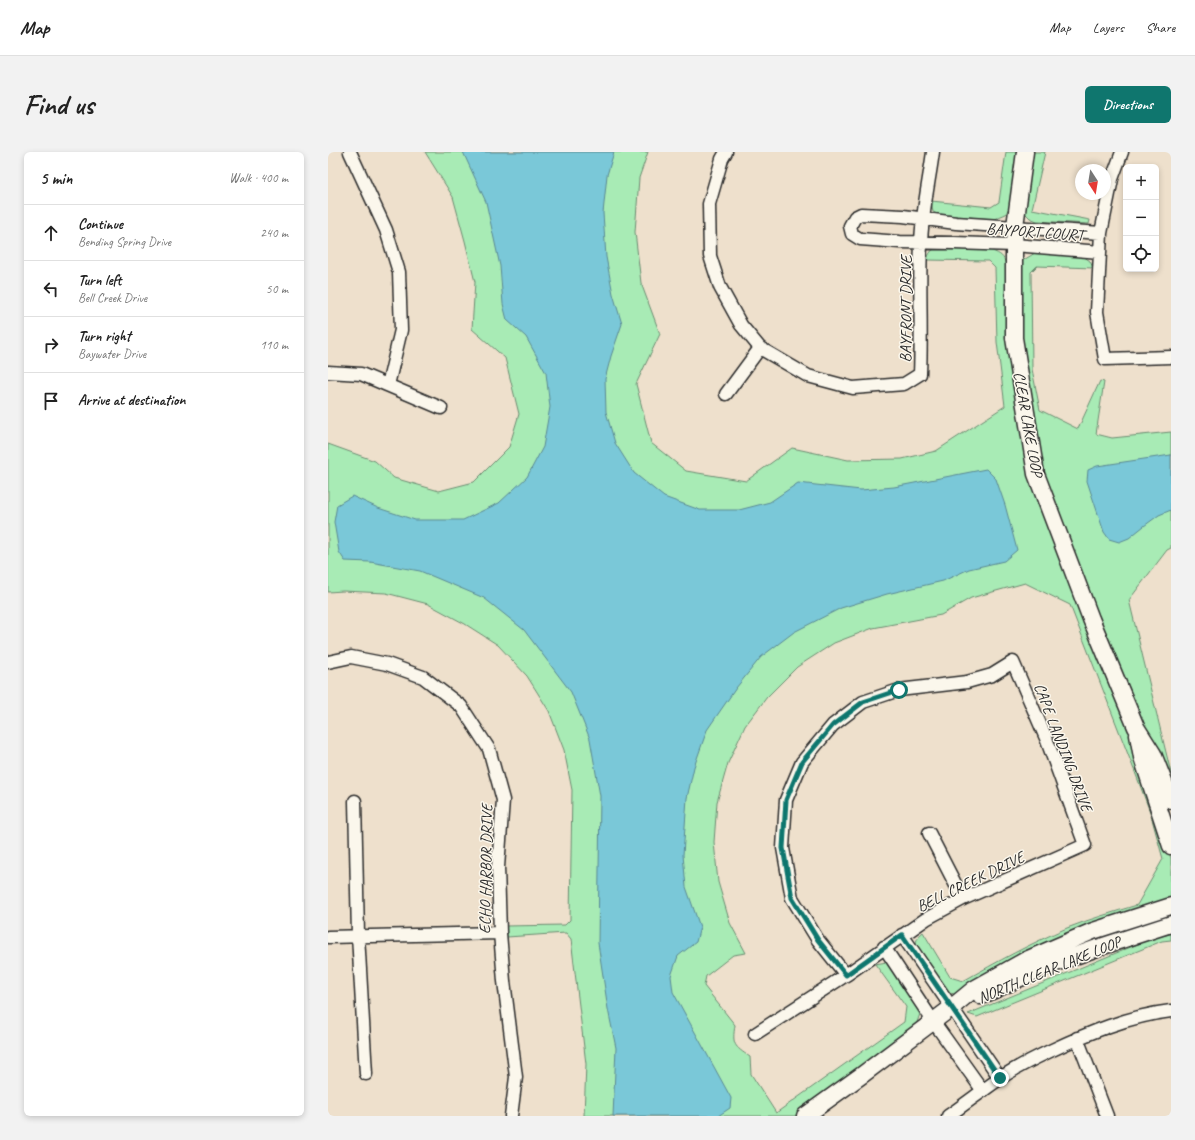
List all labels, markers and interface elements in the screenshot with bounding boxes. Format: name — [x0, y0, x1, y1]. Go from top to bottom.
text: Map — [20, 16, 50, 40]
text: Map — [1049, 19, 1071, 36]
text: Layers — [1093, 19, 1124, 36]
text: Share — [1146, 19, 1175, 36]
button: Directions — [1085, 86, 1171, 123]
text: Find us — [24, 87, 94, 122]
north arrow — [1075, 164, 1111, 200]
map controls — [1123, 164, 1159, 272]
button: + — [1123, 164, 1159, 200]
text: 5 min — [40, 168, 72, 189]
text: Walk · 400 m — [229, 170, 288, 186]
button: − — [1123, 200, 1159, 236]
text: Continue — [78, 215, 123, 234]
street label: BAYPORT COURT — [986, 219, 1088, 246]
icon: ahead — [40, 222, 62, 244]
text: 240 m — [260, 225, 288, 241]
text: Bending Spring Drive — [78, 234, 171, 250]
button: locate — [1123, 236, 1159, 272]
street label: BAYFRONT DRIVE — [896, 253, 916, 363]
text: Turn left — [78, 271, 121, 290]
icon: left — [40, 278, 62, 300]
text: 50 m — [266, 281, 288, 297]
text: Bell Creek Drive — [78, 290, 147, 306]
text: Turn right — [78, 327, 131, 346]
icon: right — [40, 334, 62, 356]
text: 110 m — [260, 337, 288, 353]
text: Baywater Drive — [78, 346, 146, 362]
street label: CLEAR LAKE LOOP — [1009, 370, 1048, 481]
icon: arrive — [40, 390, 62, 412]
text: Arrive at destination — [78, 391, 185, 410]
street label: CAPE LANDING DRIVE — [1029, 680, 1098, 816]
route start — [890, 681, 908, 699]
street label: ECHO HARBOR DRIVE — [475, 802, 497, 934]
street label: BELL CREEK DRIVE — [913, 846, 1030, 917]
street label: NORTH CLEAR LAKE LOOP — [975, 931, 1126, 1008]
route end — [991, 1069, 1009, 1087]

